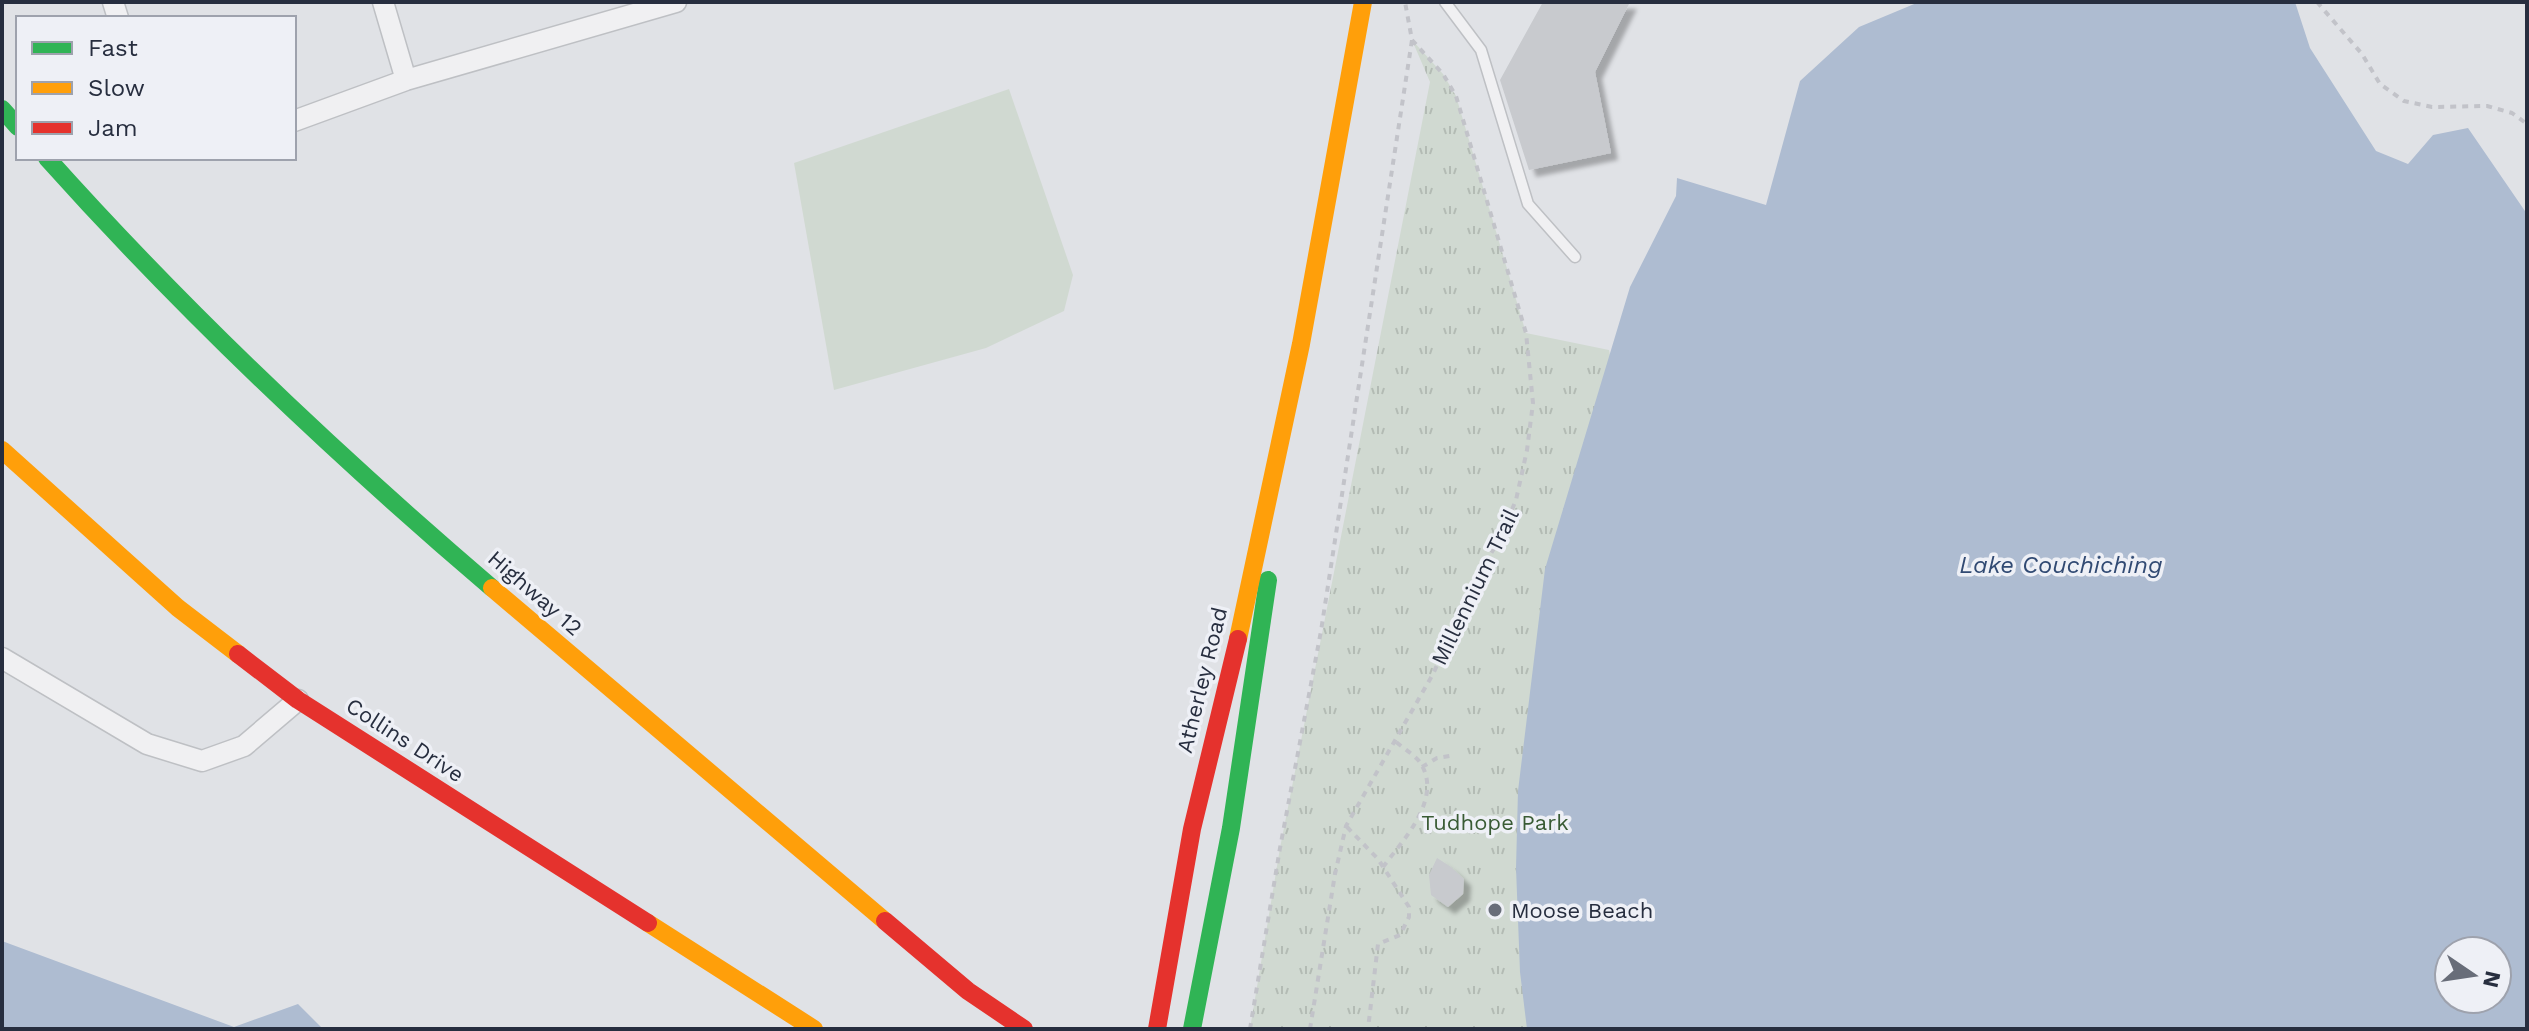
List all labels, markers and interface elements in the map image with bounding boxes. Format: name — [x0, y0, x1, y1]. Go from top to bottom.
legend — [16, 16, 296, 160]
text: Fast — [88, 34, 138, 62]
text: Slow — [88, 74, 145, 102]
text: Jam — [88, 114, 138, 142]
street label: Millennium Trail — [1426, 505, 1524, 669]
street label: Highway 12 — [483, 545, 587, 641]
water label: Lake Couchiching — [1959, 551, 2163, 579]
street label: Atherley Road — [1172, 605, 1232, 755]
street label: Collins Drive — [342, 693, 468, 787]
park label: Tudhope Park — [1421, 810, 1569, 835]
place label: Moose Beach — [1511, 898, 1653, 923]
marker: Moose Beach — [1486, 901, 1504, 919]
north arrow — [2433, 935, 2513, 1015]
text: N — [2478, 969, 2506, 990]

